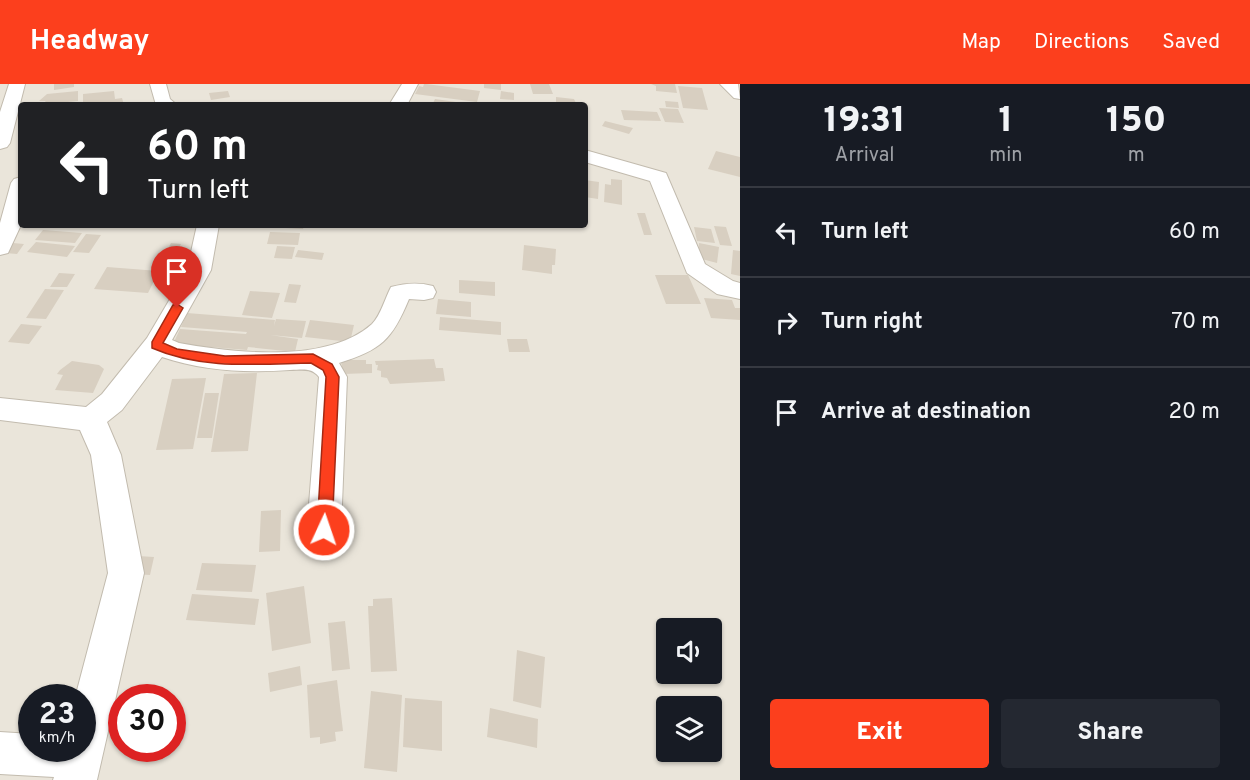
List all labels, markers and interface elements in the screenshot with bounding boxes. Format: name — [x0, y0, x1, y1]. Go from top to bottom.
text: Headway — [30, 24, 149, 60]
text: Map — [961, 29, 1001, 56]
text: Directions — [1034, 29, 1129, 56]
text: Saved — [1162, 29, 1220, 56]
text: 19:31 — [824, 99, 906, 145]
text: 1 — [999, 99, 1013, 145]
text: 150 — [1106, 99, 1166, 145]
text: 60 m — [147, 122, 248, 175]
icon: left — [48, 126, 126, 204]
text: Arrival — [835, 143, 894, 169]
text: min — [989, 143, 1023, 169]
text: m — [1128, 143, 1145, 169]
text: Turn left — [147, 174, 249, 208]
icon: left — [770, 216, 803, 249]
text: Turn left — [821, 219, 909, 246]
text: 60 m — [1169, 219, 1220, 246]
pin — [151, 246, 202, 308]
icon: arrive — [160, 255, 193, 288]
icon: right — [770, 306, 803, 339]
text: Turn right — [821, 309, 923, 336]
text: 70 m — [1171, 309, 1220, 336]
icon: arrive — [770, 396, 803, 429]
text: Arrive at destination — [821, 399, 1031, 426]
text: 20 m — [1169, 399, 1220, 426]
position arrow — [292, 498, 356, 562]
map controls — [656, 618, 722, 762]
button: sound — [656, 618, 722, 684]
speed limit sign: 30 — [108, 684, 186, 762]
button: layers — [656, 696, 722, 762]
text: 23 — [39, 697, 75, 734]
button: Exit — [770, 699, 989, 768]
button: Share — [1001, 699, 1220, 768]
text: km/h — [39, 729, 75, 748]

